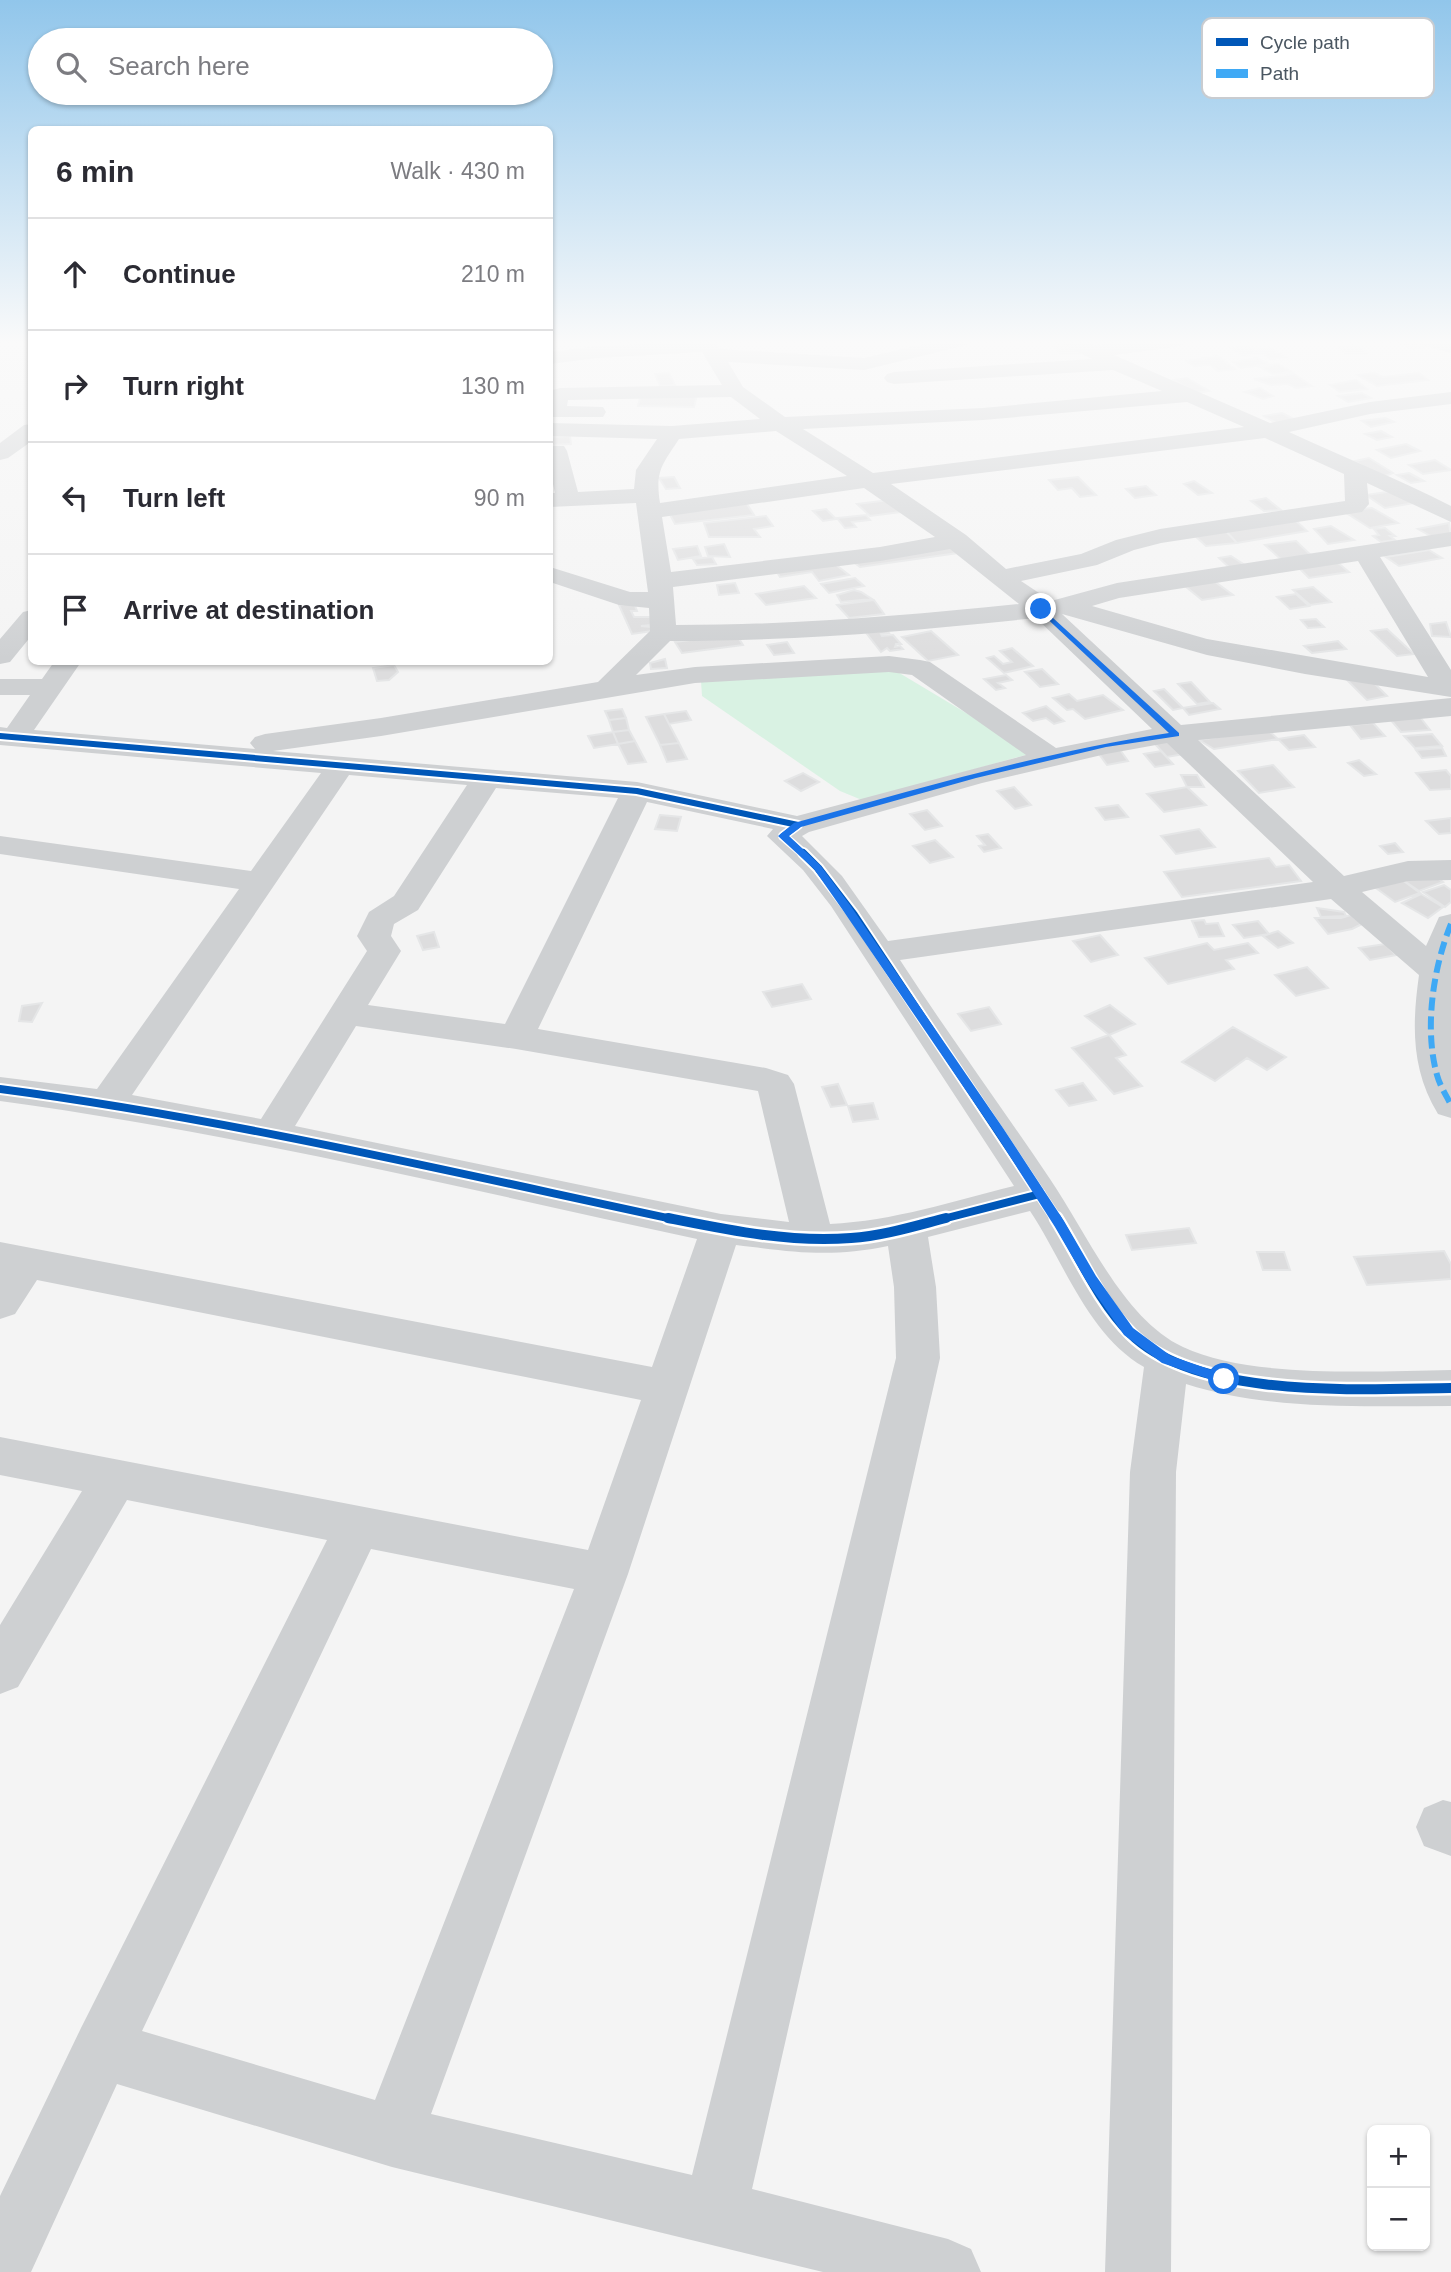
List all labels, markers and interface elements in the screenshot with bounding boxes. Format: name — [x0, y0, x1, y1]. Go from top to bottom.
legend — [1202, 18, 1434, 98]
search box — [28, 28, 553, 105]
text: Cycle path — [1260, 32, 1350, 53]
icon: search — [52, 48, 90, 86]
text: Search here — [108, 51, 250, 81]
text: Path — [1260, 63, 1299, 84]
text: 6 min — [56, 155, 134, 188]
text: Walk · 430 m — [390, 158, 525, 184]
icon: ahead — [56, 255, 94, 293]
text: Continue — [123, 259, 236, 289]
text: 210 m — [461, 261, 525, 287]
icon: right — [56, 367, 94, 405]
text: Turn right — [123, 371, 244, 401]
text: 130 m — [461, 373, 525, 399]
icon: left — [56, 479, 94, 517]
text: Turn left — [123, 483, 225, 513]
text: 90 m — [474, 485, 525, 511]
icon: arrive — [56, 591, 94, 629]
route end — [1025, 593, 1056, 624]
text: Arrive at destination — [123, 595, 374, 625]
route start — [1208, 1363, 1239, 1394]
map controls — [1367, 2125, 1430, 2251]
button: + — [1367, 2125, 1430, 2188]
button: − — [1367, 2188, 1430, 2251]

